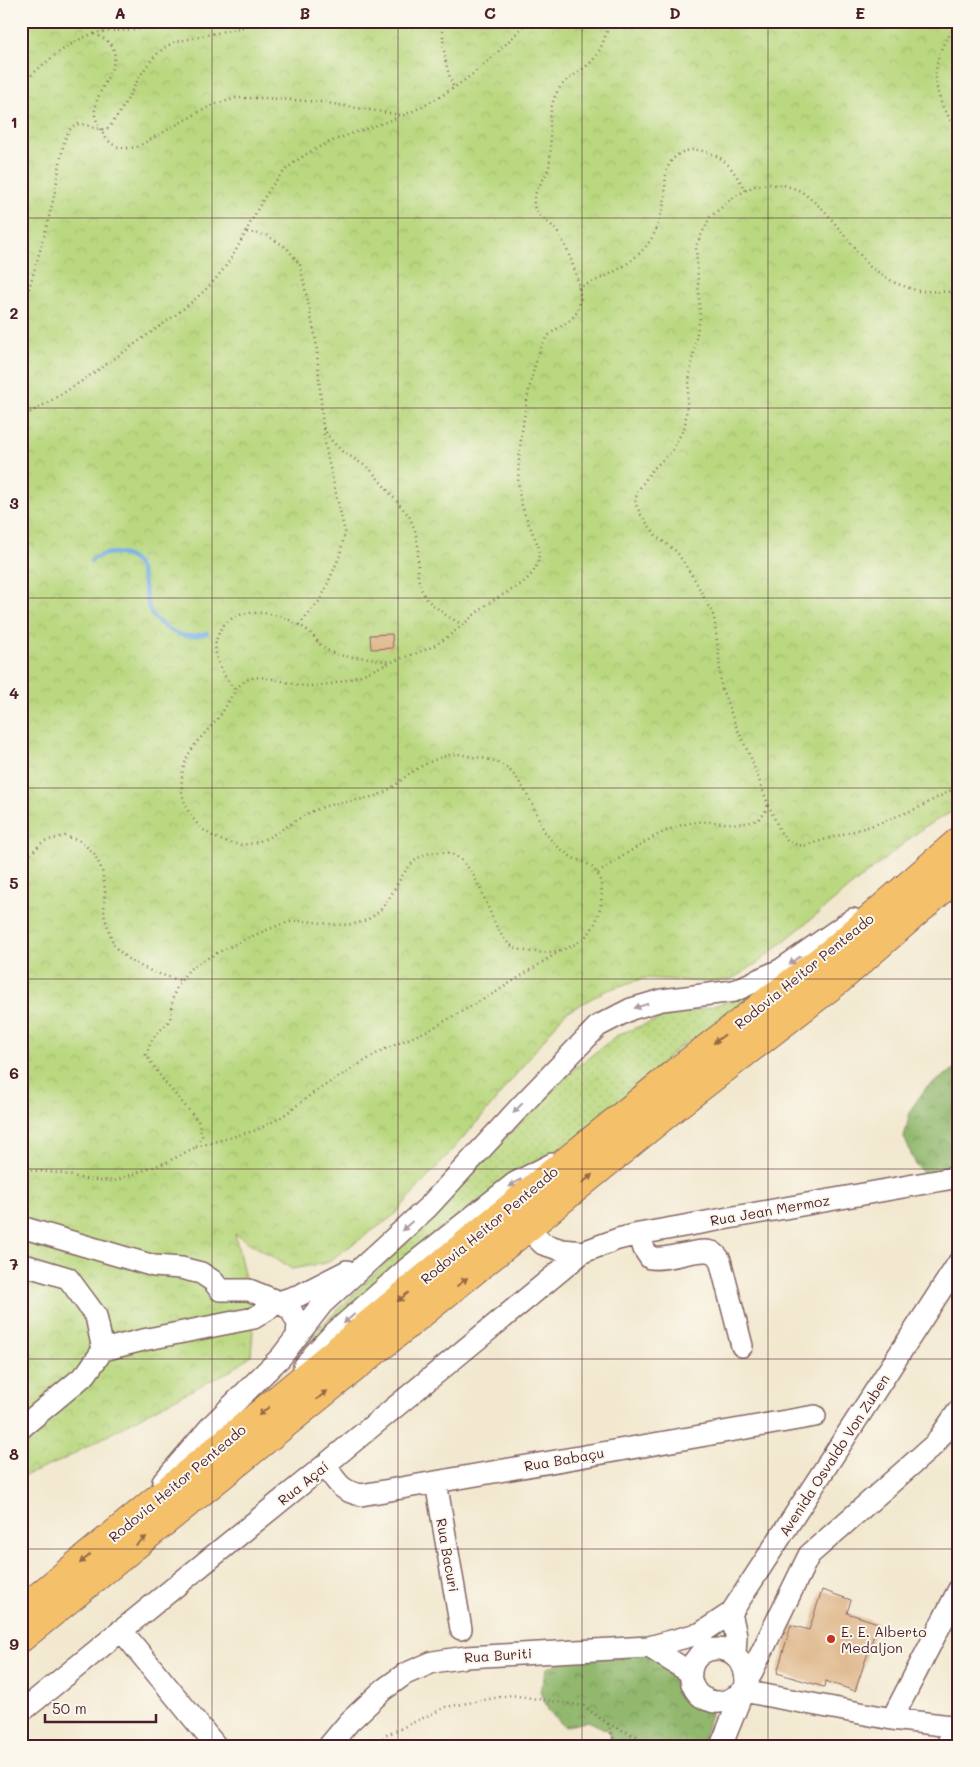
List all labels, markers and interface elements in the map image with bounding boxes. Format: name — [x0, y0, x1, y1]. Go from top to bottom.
text: A — [114, 2, 126, 23]
text: B — [300, 2, 310, 23]
text: C — [484, 2, 496, 23]
text: D — [669, 2, 681, 23]
text: E — [855, 2, 865, 23]
text: 1 — [10, 111, 18, 132]
text: 2 — [10, 302, 19, 323]
text: 3 — [9, 492, 19, 513]
text: 4 — [9, 682, 19, 703]
text: 5 — [9, 872, 19, 893]
street label: Rodovia Heitor Penteado — [730, 909, 878, 1033]
one-way arrow — [788, 955, 802, 965]
one-way arrow — [634, 1003, 649, 1011]
one-way arrow — [712, 1034, 726, 1044]
text: 6 — [9, 1062, 19, 1083]
one-way arrow — [512, 1102, 524, 1114]
street label: Rodovia Heitor Penteado — [416, 1162, 562, 1288]
one-way arrow — [581, 1173, 594, 1184]
one-way arrow — [509, 1178, 522, 1188]
street label: Rua Jean Mermoz — [709, 1190, 832, 1230]
one-way arrow — [401, 1220, 413, 1232]
text: 7 — [10, 1253, 19, 1274]
one-way arrow — [455, 1276, 468, 1287]
one-way arrow — [397, 1291, 410, 1302]
one-way arrow — [343, 1314, 356, 1325]
street label: Avenida Osvaldo Von Zuben — [774, 1370, 894, 1540]
one-way arrow — [315, 1389, 328, 1400]
one-way arrow — [258, 1406, 271, 1417]
street label: Rodovia Heitor Penteado — [104, 1420, 250, 1546]
text: 8 — [9, 1443, 19, 1464]
street label: Rua Babaçu — [523, 1443, 605, 1475]
street label: Rua Açaí — [274, 1457, 332, 1509]
street label: Rua Bacuri — [432, 1517, 464, 1593]
one-way arrow — [134, 1536, 147, 1547]
one-way arrow — [78, 1554, 91, 1565]
place label: E. E. Alberto Medaljon — [841, 1622, 927, 1657]
text: 9 — [9, 1633, 19, 1654]
marker: E. E. Alberto Medaljon — [825, 1633, 837, 1645]
street label: Rua Buriti — [463, 1643, 533, 1667]
scale bar — [45, 1692, 156, 1724]
text: 50 m — [52, 1698, 87, 1718]

